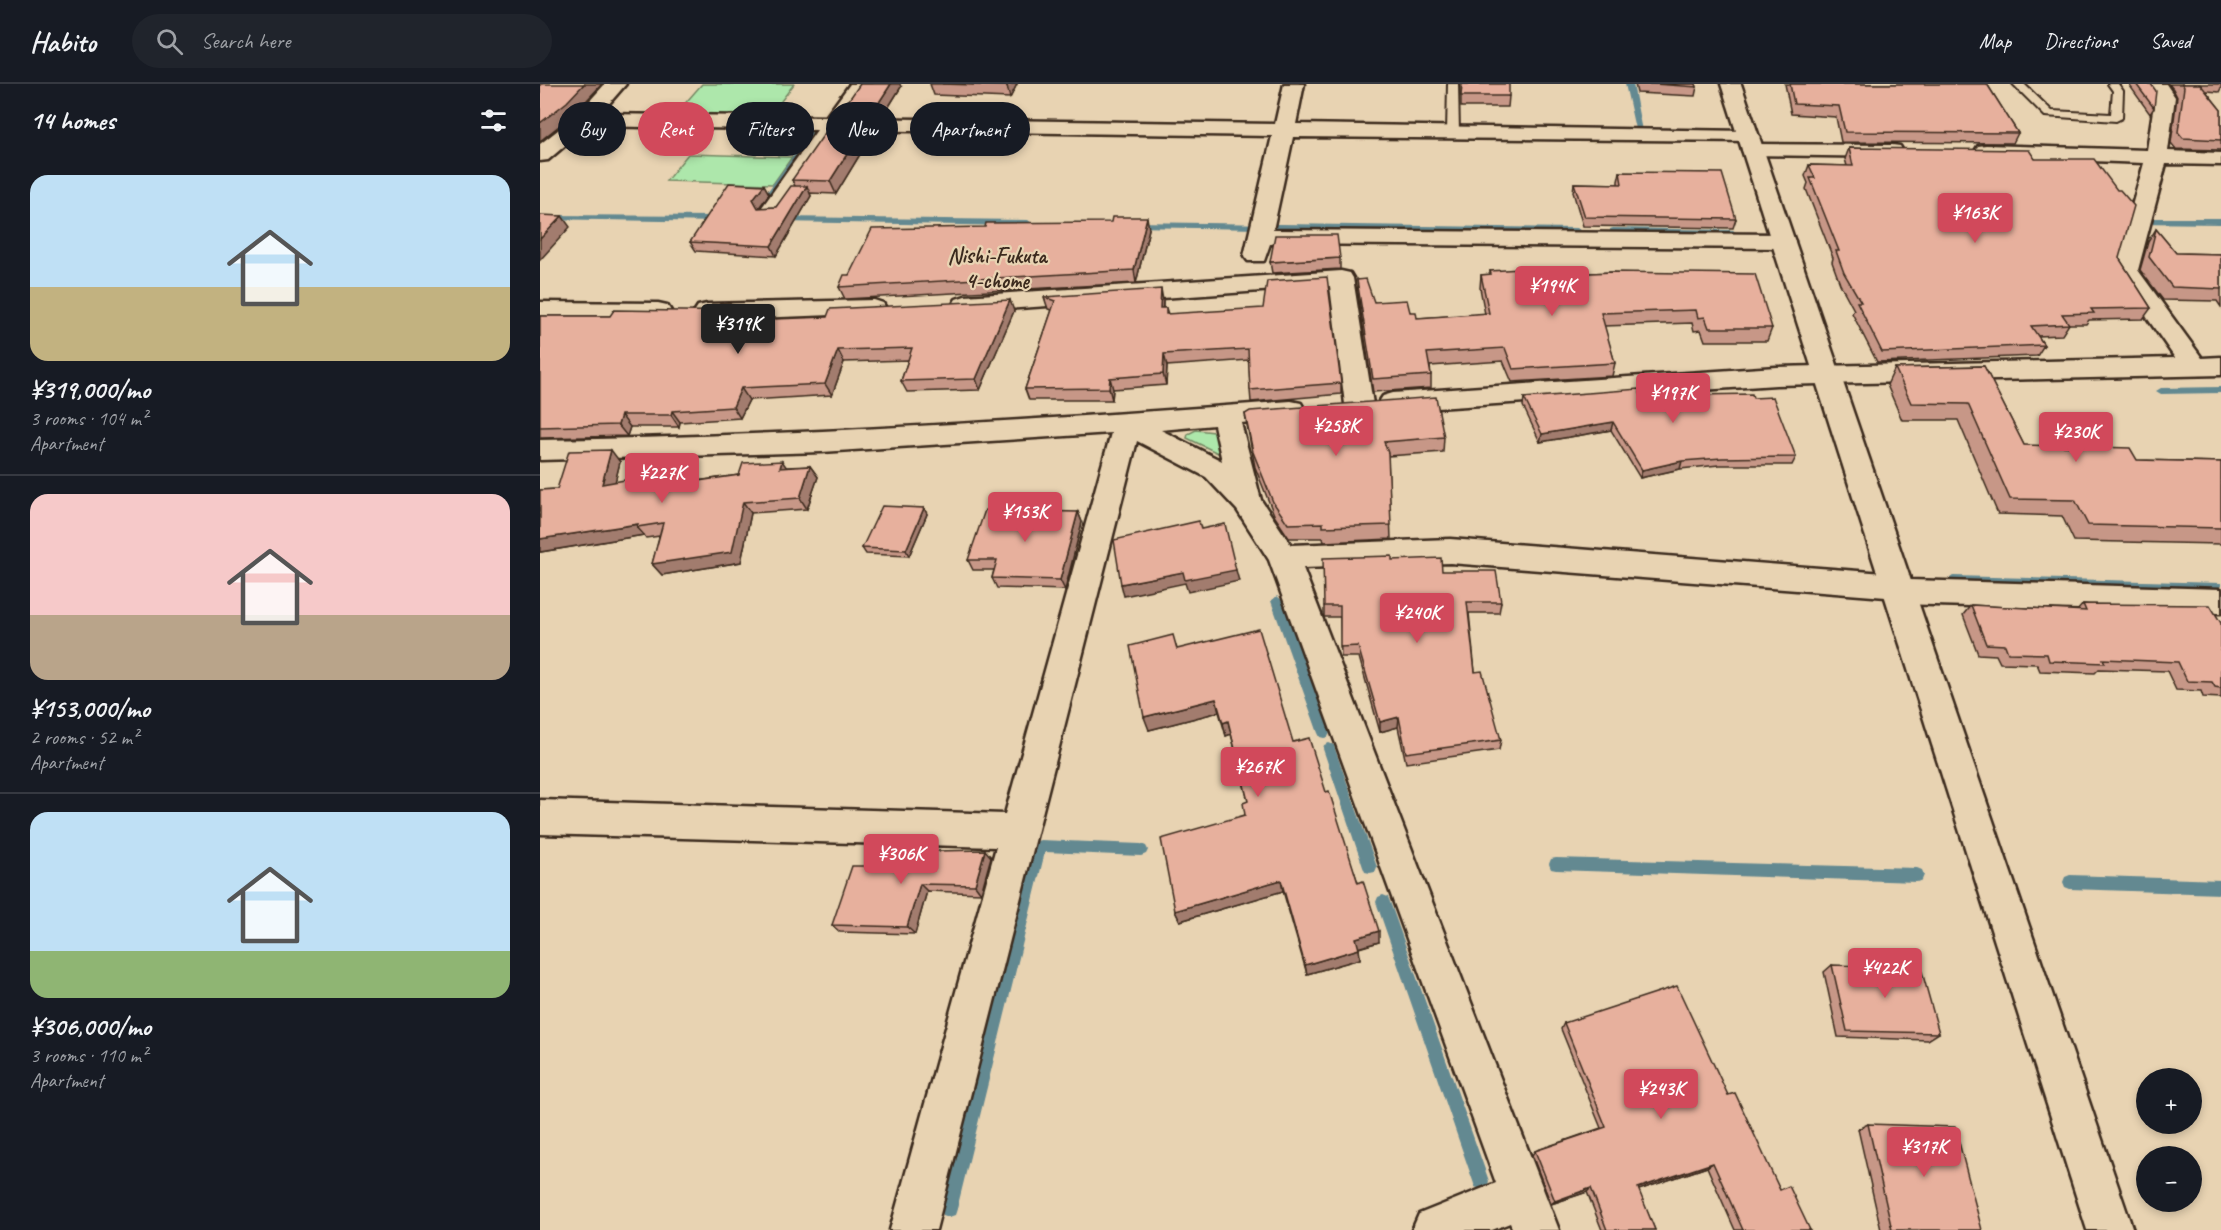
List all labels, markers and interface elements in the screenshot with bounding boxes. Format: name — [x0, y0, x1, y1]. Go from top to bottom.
search box — [132, 14, 552, 68]
text: Habito — [30, 24, 96, 59]
icon: search — [153, 25, 186, 58]
text: Search here — [201, 27, 291, 55]
text: Map — [1979, 28, 2011, 54]
text: Directions — [2044, 28, 2117, 54]
text: Saved — [2150, 28, 2191, 54]
chip: Buy — [558, 102, 626, 156]
chip: Rent — [638, 102, 714, 156]
chip: Filters — [726, 102, 814, 156]
chip: New — [826, 102, 898, 156]
chip: Apartment — [910, 102, 1030, 156]
text: 14 homes — [30, 104, 115, 137]
icon: filters — [477, 104, 510, 137]
pin: ¥163K — [1933, 193, 2017, 244]
text: ¥163K — [1952, 200, 1998, 225]
icon: home — [216, 214, 324, 322]
district label: Nishi-Fukuta 4-chome — [947, 242, 1048, 295]
pin: ¥194K — [1510, 266, 1594, 317]
text: ¥194K — [1529, 273, 1575, 298]
pin: ¥319K — [696, 304, 780, 355]
text: ¥319K — [715, 311, 761, 336]
text: ¥319,000/mo — [30, 373, 150, 406]
pin: ¥197K — [1631, 373, 1715, 424]
text: ¥197K — [1650, 380, 1696, 405]
text: 3 rooms · 104 m² — [30, 406, 147, 431]
pin: ¥258K — [1294, 406, 1378, 457]
pin: ¥230K — [2034, 412, 2118, 463]
text: ¥258K — [1313, 413, 1359, 438]
text: ¥230K — [2053, 419, 2099, 444]
text: Apartment — [30, 431, 103, 456]
pin: ¥227K — [620, 453, 704, 504]
text: ¥227K — [639, 460, 685, 485]
pin: ¥153K — [983, 492, 1067, 543]
text: ¥153K — [1002, 499, 1048, 524]
icon: home — [216, 533, 324, 641]
pin: ¥240K — [1375, 593, 1459, 644]
text: ¥240K — [1394, 600, 1440, 625]
text: ¥153,000/mo — [30, 692, 150, 725]
text: 2 rooms · 52 m² — [30, 725, 138, 750]
pin: ¥267K — [1216, 747, 1300, 798]
text: Apartment — [30, 750, 103, 775]
text: ¥267K — [1235, 754, 1281, 779]
pin: ¥306K — [859, 834, 943, 885]
text: ¥306K — [878, 841, 924, 866]
icon: home — [216, 851, 324, 959]
pin: ¥422K — [1843, 948, 1927, 999]
text: ¥422K — [1862, 955, 1908, 980]
text: ¥306,000/mo — [30, 1010, 151, 1043]
text: 3 rooms · 110 m² — [30, 1043, 147, 1068]
text: Apartment — [30, 1068, 103, 1093]
map controls — [2136, 1068, 2202, 1212]
button: + — [2136, 1068, 2202, 1134]
pin: ¥243K — [1619, 1069, 1703, 1120]
text: ¥243K — [1638, 1076, 1684, 1101]
pin: ¥317K — [1882, 1127, 1966, 1178]
text: ¥317K — [1901, 1134, 1947, 1159]
button: − — [2136, 1146, 2202, 1212]

